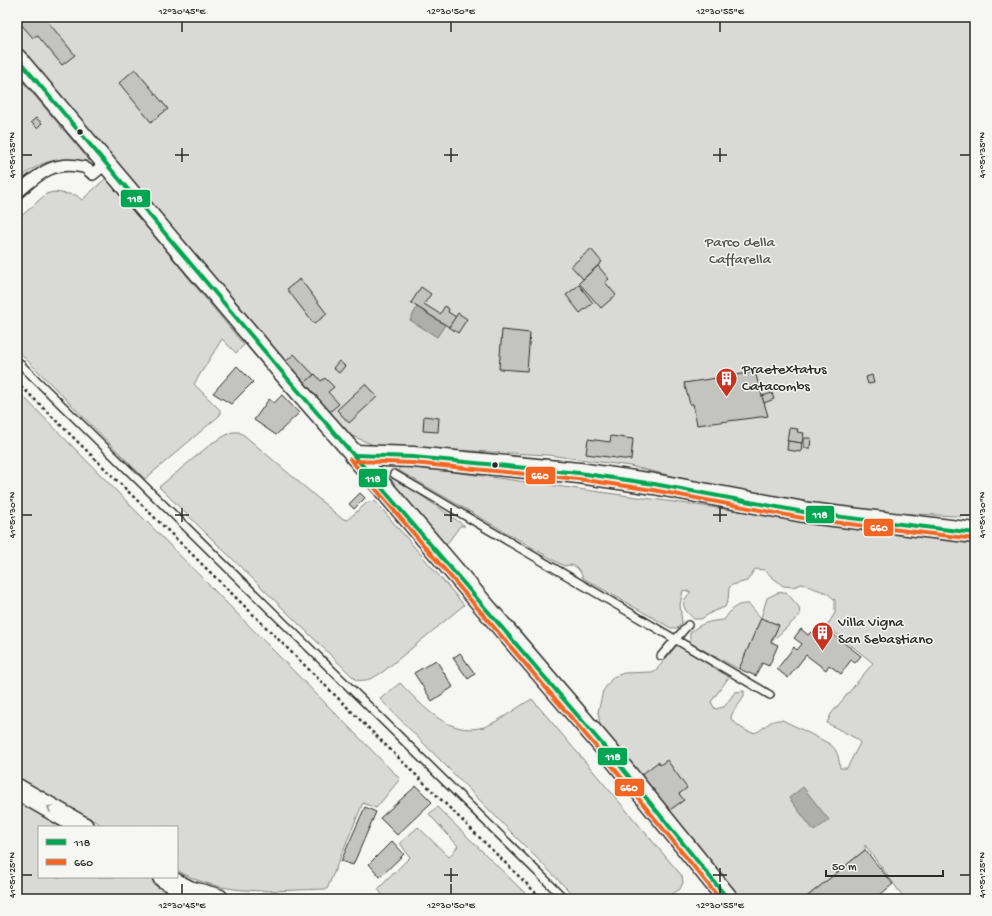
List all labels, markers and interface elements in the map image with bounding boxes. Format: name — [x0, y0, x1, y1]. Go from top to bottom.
text: 12°30'45"E — [157, 6, 206, 18]
text: 12°30'50"E — [426, 6, 476, 18]
text: 12°30'55"E — [695, 6, 745, 18]
unlabelled marker — [75, 127, 85, 137]
text: 41°51'35"N — [7, 131, 19, 178]
text: 41°51'35"N — [977, 131, 989, 178]
line badge: 118 — [120, 189, 151, 208]
text: 118 — [127, 194, 142, 206]
park label: Parco della Caffarella — [704, 234, 776, 269]
place label: Praetextatus Catacombs — [741, 361, 827, 396]
building icon: Praetextatus Catacombs — [713, 366, 739, 399]
unlabelled marker — [490, 460, 500, 470]
line badge: 660 — [525, 466, 556, 485]
line badge: 118 — [358, 468, 388, 488]
text: 660 — [531, 471, 549, 483]
text: 118 — [365, 474, 380, 486]
text: 41°51'30"N — [7, 491, 19, 538]
text: 41°51'30"N — [977, 491, 989, 538]
line badge: 118 — [805, 505, 835, 524]
text: 118 — [812, 510, 827, 522]
line badge: 660 — [863, 518, 894, 537]
text: 660 — [870, 523, 888, 535]
place label: Villa Vigna San Sebastiano — [837, 614, 933, 649]
building icon: Villa Vigna San Sebastiano — [810, 619, 836, 652]
line badge: 118 — [597, 747, 628, 766]
text: 118 — [605, 752, 620, 764]
line badge: 660 — [614, 778, 645, 797]
text: 660 — [620, 783, 638, 795]
one-way arrow — [47, 805, 54, 812]
legend — [38, 826, 178, 878]
text: 118 — [73, 837, 91, 851]
text: 41°51'25"N — [7, 852, 19, 898]
scale bar — [826, 852, 943, 878]
text: 41°51'25"N — [977, 852, 989, 898]
text: 660 — [74, 857, 93, 871]
text: 50 m — [832, 861, 857, 875]
text: 12°30'45"E — [157, 900, 206, 912]
text: 12°30'50"E — [426, 900, 476, 912]
text: 12°30'55"E — [695, 900, 745, 912]

